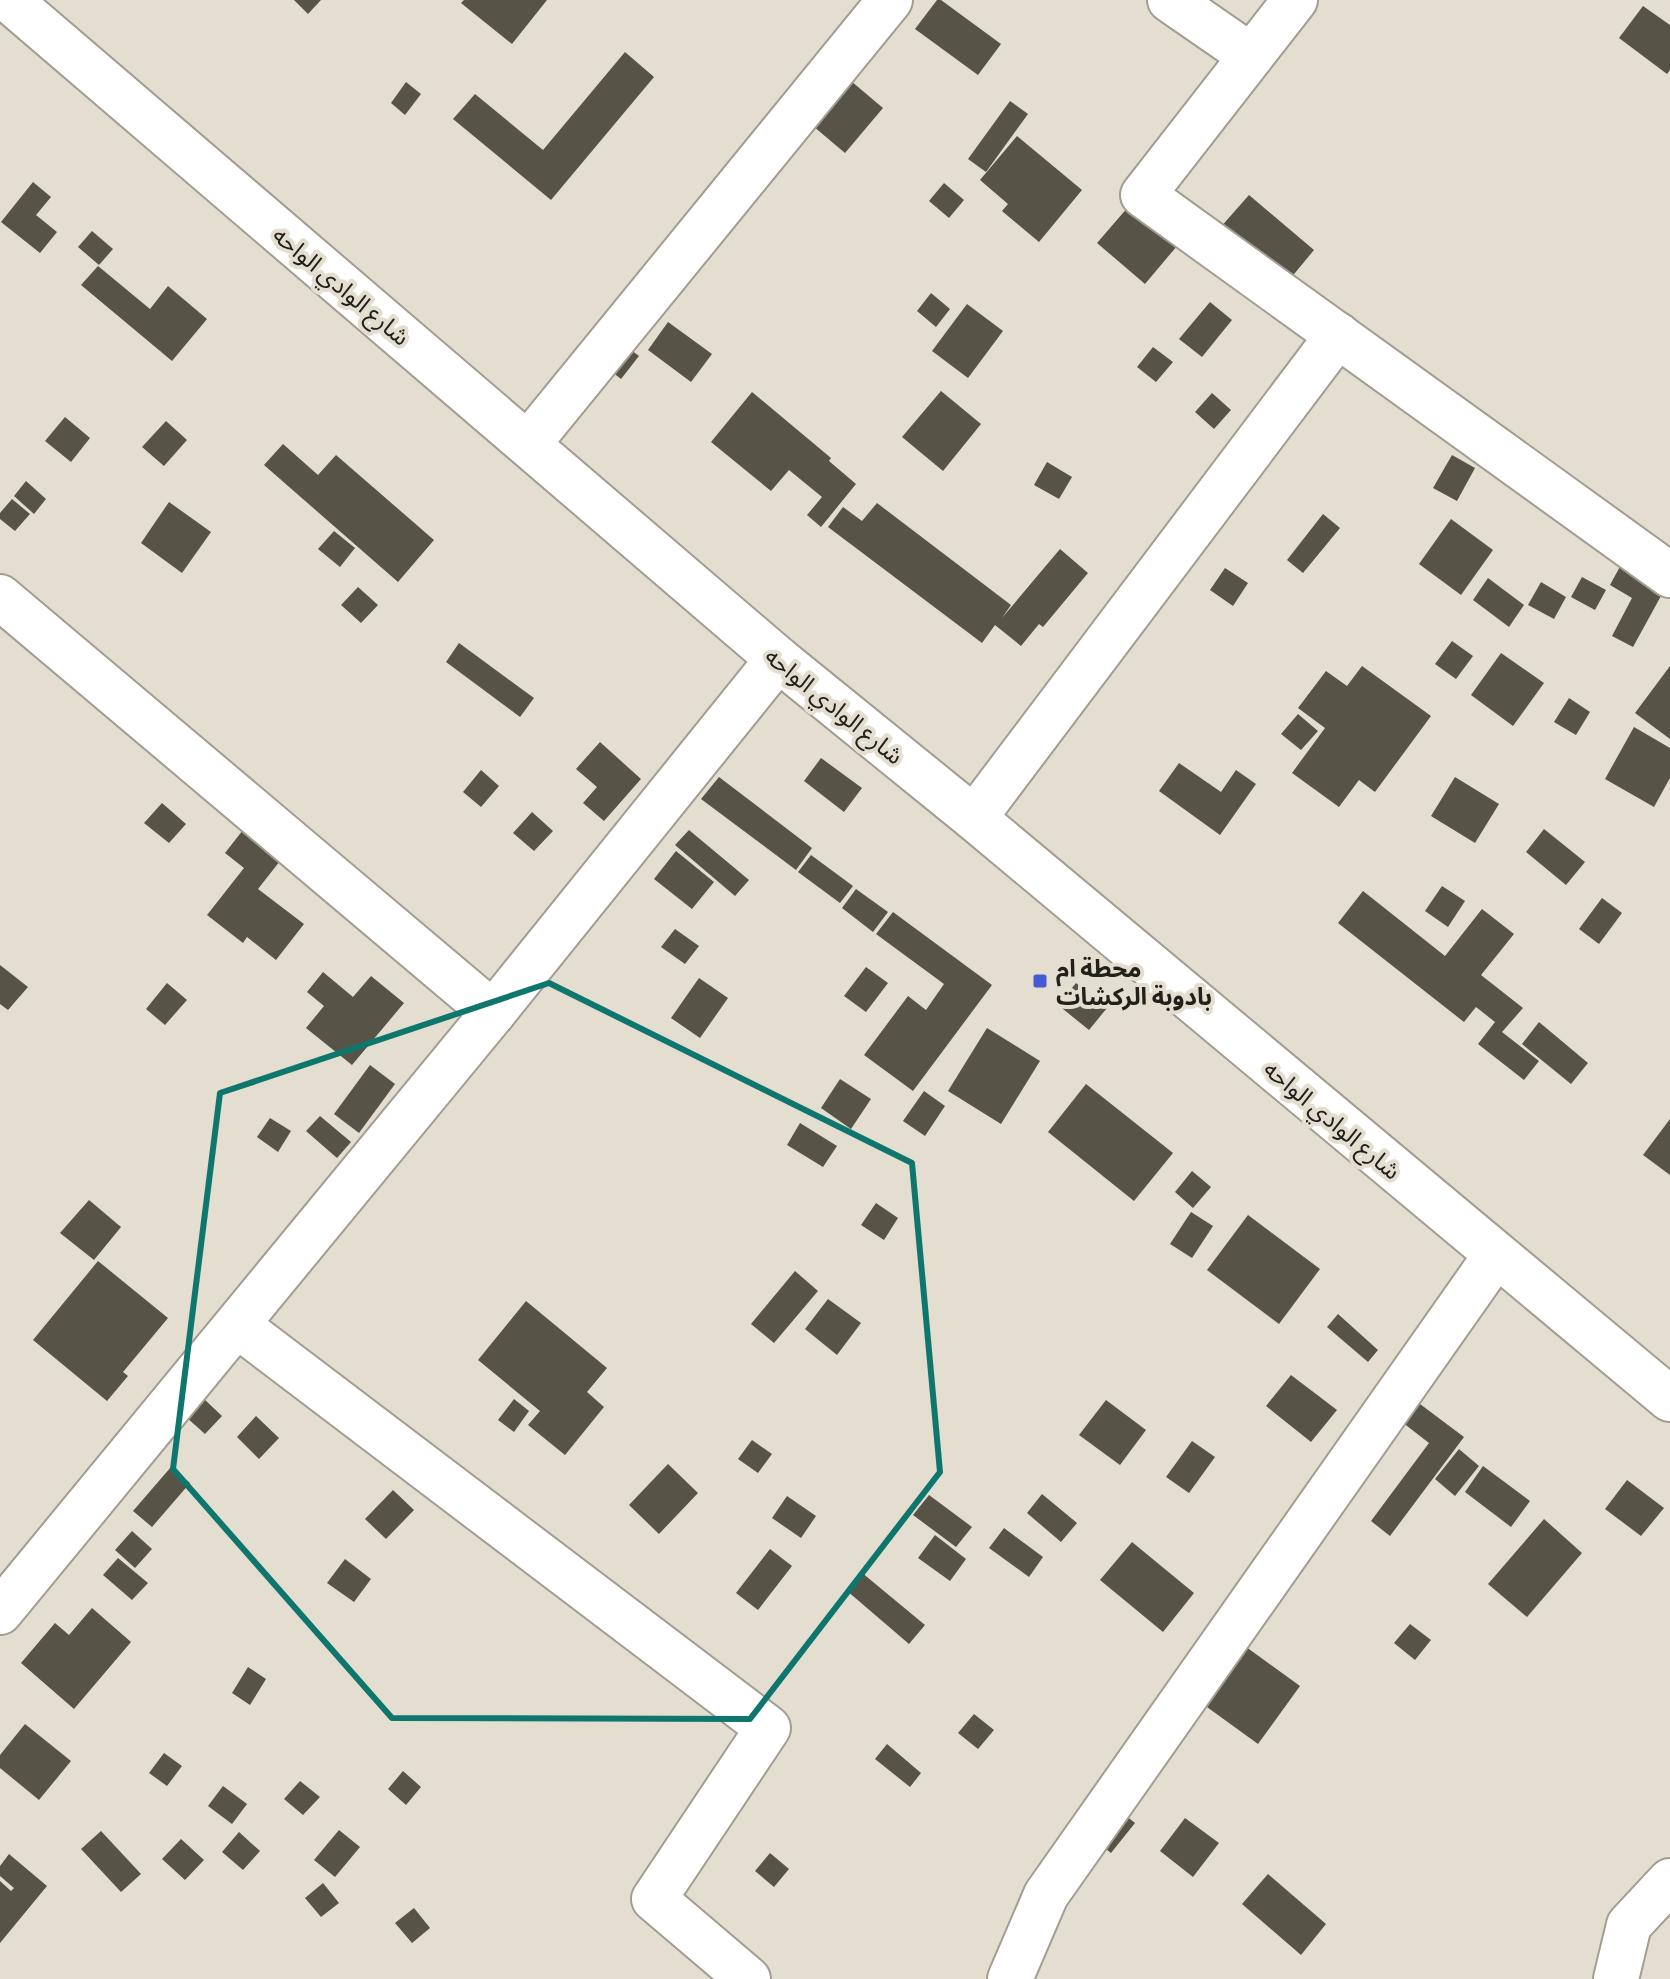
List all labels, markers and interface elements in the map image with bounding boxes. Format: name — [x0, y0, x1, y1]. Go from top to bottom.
street label: شارع الوادي الواحه — [264, 219, 416, 355]
street label: شارع الوادي الواحه — [757, 640, 910, 774]
place label: محطة ام بادوبة الركشات — [1056, 953, 1212, 1011]
marker: محطة ام بادوبة الركشات — [1031, 972, 1049, 990]
street label: شارع الوادي الواحه — [1255, 1053, 1407, 1189]

